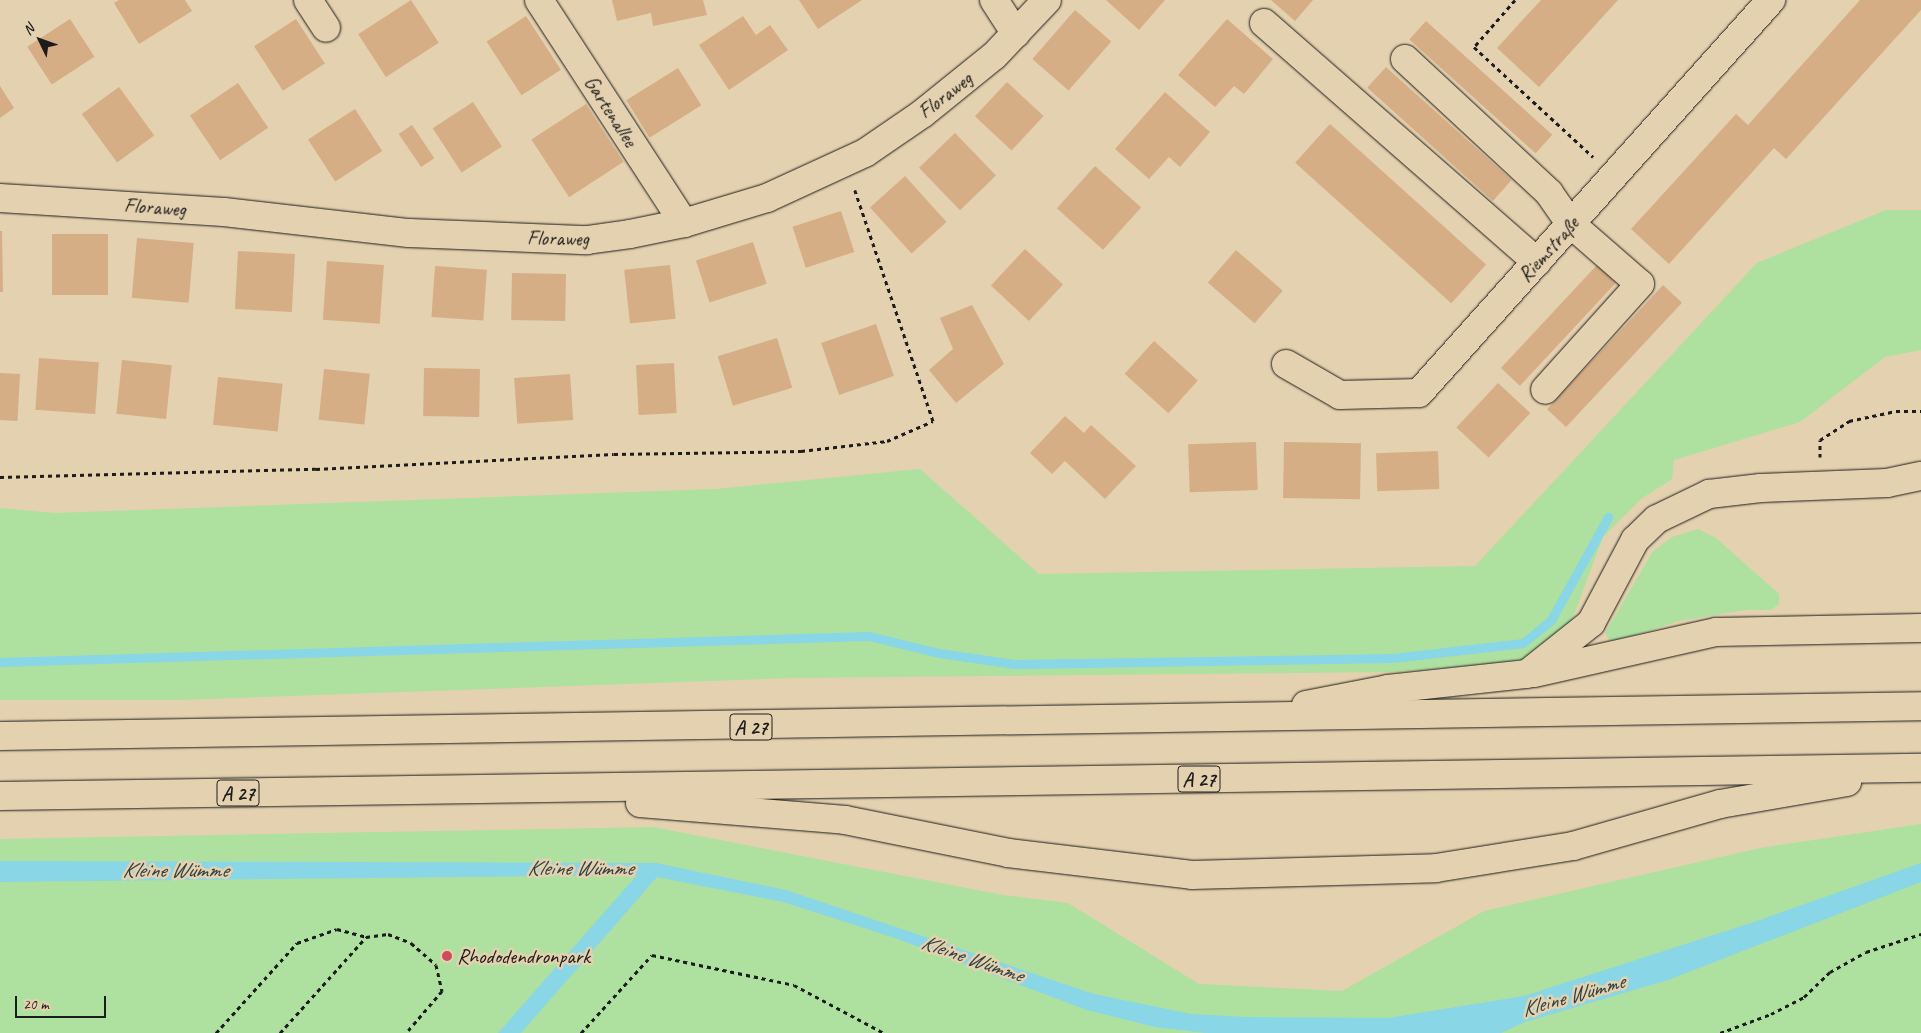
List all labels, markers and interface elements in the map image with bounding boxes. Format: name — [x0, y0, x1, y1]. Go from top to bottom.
north arrow — [15, 15, 65, 65]
text: N — [19, 21, 38, 39]
street label: Floraweg — [913, 66, 977, 124]
street label: Gartenallee — [579, 71, 643, 151]
street label: Floraweg — [123, 192, 187, 222]
street label: Riemstraße — [1512, 211, 1584, 287]
street label: Floraweg — [527, 225, 589, 251]
road number: A 27 — [728, 710, 774, 744]
road number: A 27 — [1176, 762, 1222, 796]
road number: A 27 — [216, 776, 260, 810]
water label: Kleine Wümme — [527, 856, 633, 882]
water label: Kleine Wümme — [122, 858, 228, 884]
water label: Kleine Wümme — [918, 929, 1026, 989]
place label: Rhododendronpark — [457, 943, 590, 969]
marker: Rhododendronpark — [441, 950, 453, 962]
water label: Kleine Wümme — [1519, 969, 1627, 1023]
scale bar — [18, 986, 109, 1018]
text: 20 m — [23, 995, 49, 1014]

